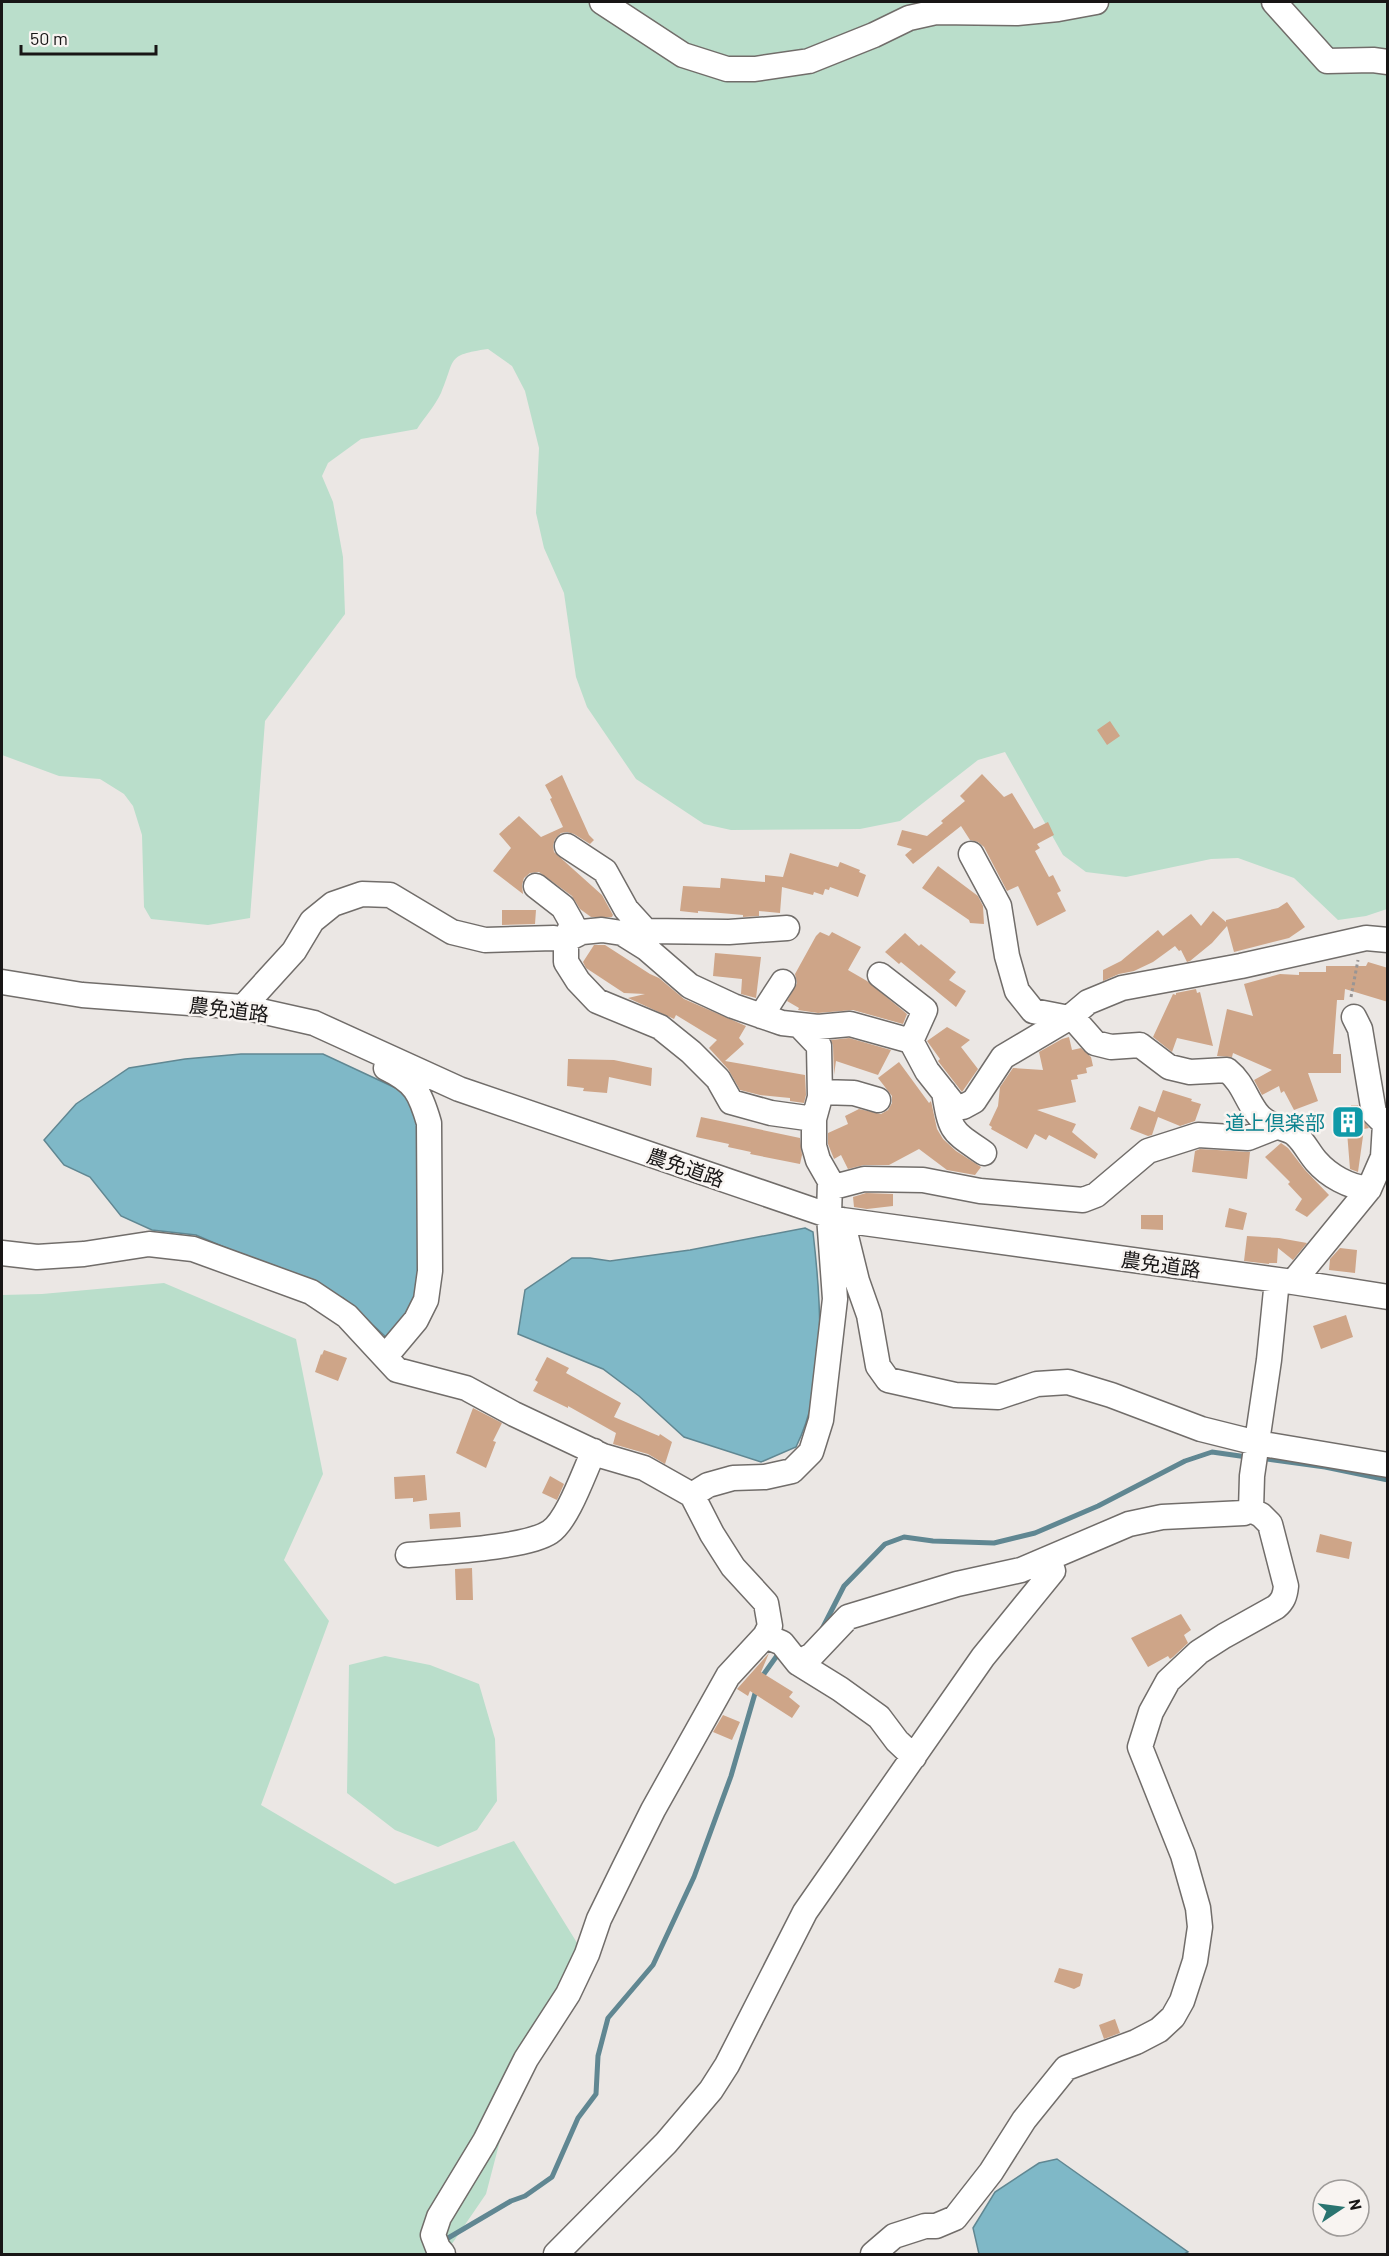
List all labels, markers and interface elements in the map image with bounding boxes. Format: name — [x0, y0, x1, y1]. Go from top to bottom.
scale bar — [21, 18, 156, 56]
text: 50 m — [30, 27, 68, 49]
street label: 農免道路 — [188, 992, 270, 1026]
building icon: 道上倶楽部 — [1330, 1104, 1366, 1140]
place label: 道上倶楽部 — [1225, 1110, 1325, 1134]
street label: 農免道路 — [644, 1143, 728, 1191]
street label: 農免道路 — [1120, 1247, 1202, 1281]
north arrow — [1311, 2178, 1371, 2238]
text: N — [1346, 2197, 1367, 2212]

